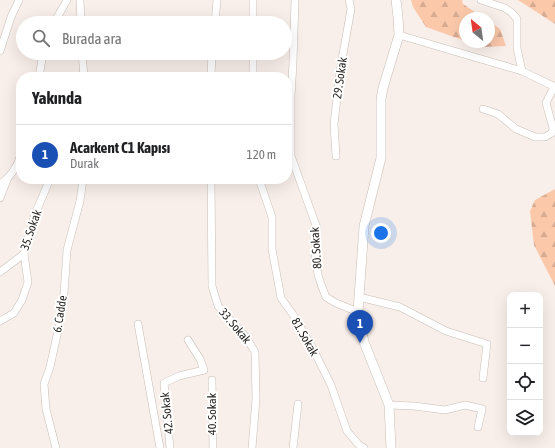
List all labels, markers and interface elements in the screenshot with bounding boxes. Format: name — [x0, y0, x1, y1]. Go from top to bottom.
north arrow — [459, 12, 495, 48]
search box — [16, 16, 292, 60]
icon: search — [30, 27, 52, 49]
text: Burada ara — [62, 30, 122, 47]
street label: 29. Sokak — [330, 56, 350, 100]
text: Yakında — [32, 88, 82, 108]
text: Acarkent C1 Kapısı — [70, 139, 170, 156]
text: 1 — [42, 147, 48, 162]
text: 120 m — [247, 147, 276, 162]
text: Durak — [70, 156, 99, 171]
street label: 35. Sokak — [18, 207, 45, 252]
your location — [371, 223, 391, 243]
street label: 80. Sokak — [308, 226, 324, 269]
map controls — [507, 292, 543, 436]
button: + — [507, 292, 543, 328]
street label: 6. Cadde — [50, 295, 70, 333]
street label: 33. Sokak — [216, 305, 254, 347]
pin: 1 — [347, 310, 373, 343]
street label: 81. Sokak — [288, 315, 322, 359]
button: − — [507, 328, 543, 364]
button: locate — [507, 364, 543, 400]
street label: 42. Sokak — [158, 391, 176, 435]
street label: 40. Sokak — [205, 392, 219, 435]
button: layers — [507, 400, 543, 436]

